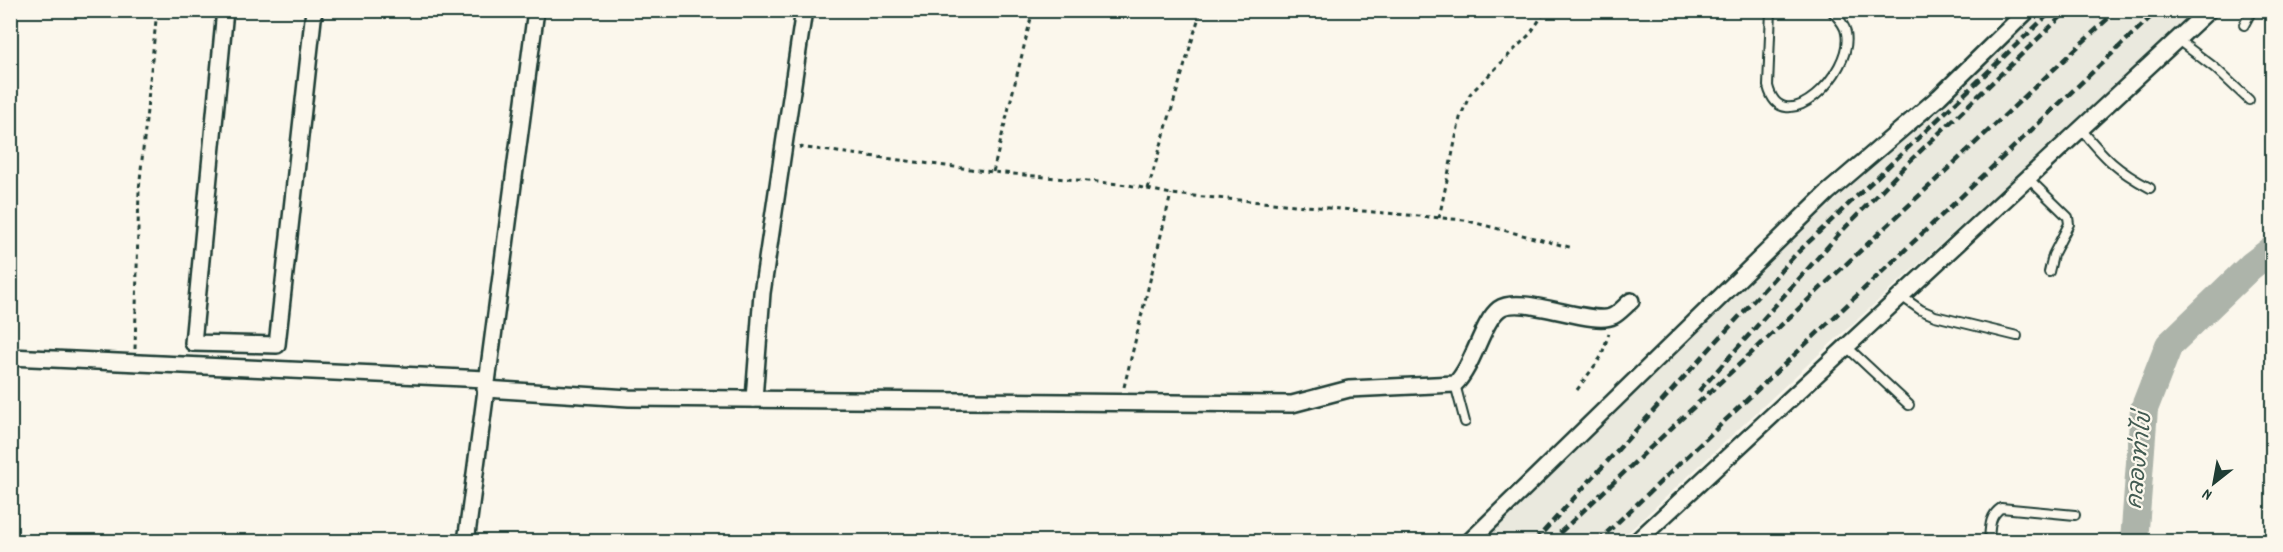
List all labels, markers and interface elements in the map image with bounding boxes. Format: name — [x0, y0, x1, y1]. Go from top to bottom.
water label: คลองท่าไข่ — [2119, 407, 2162, 511]
north arrow — [2184, 453, 2244, 513]
text: N — [2198, 482, 2217, 506]

